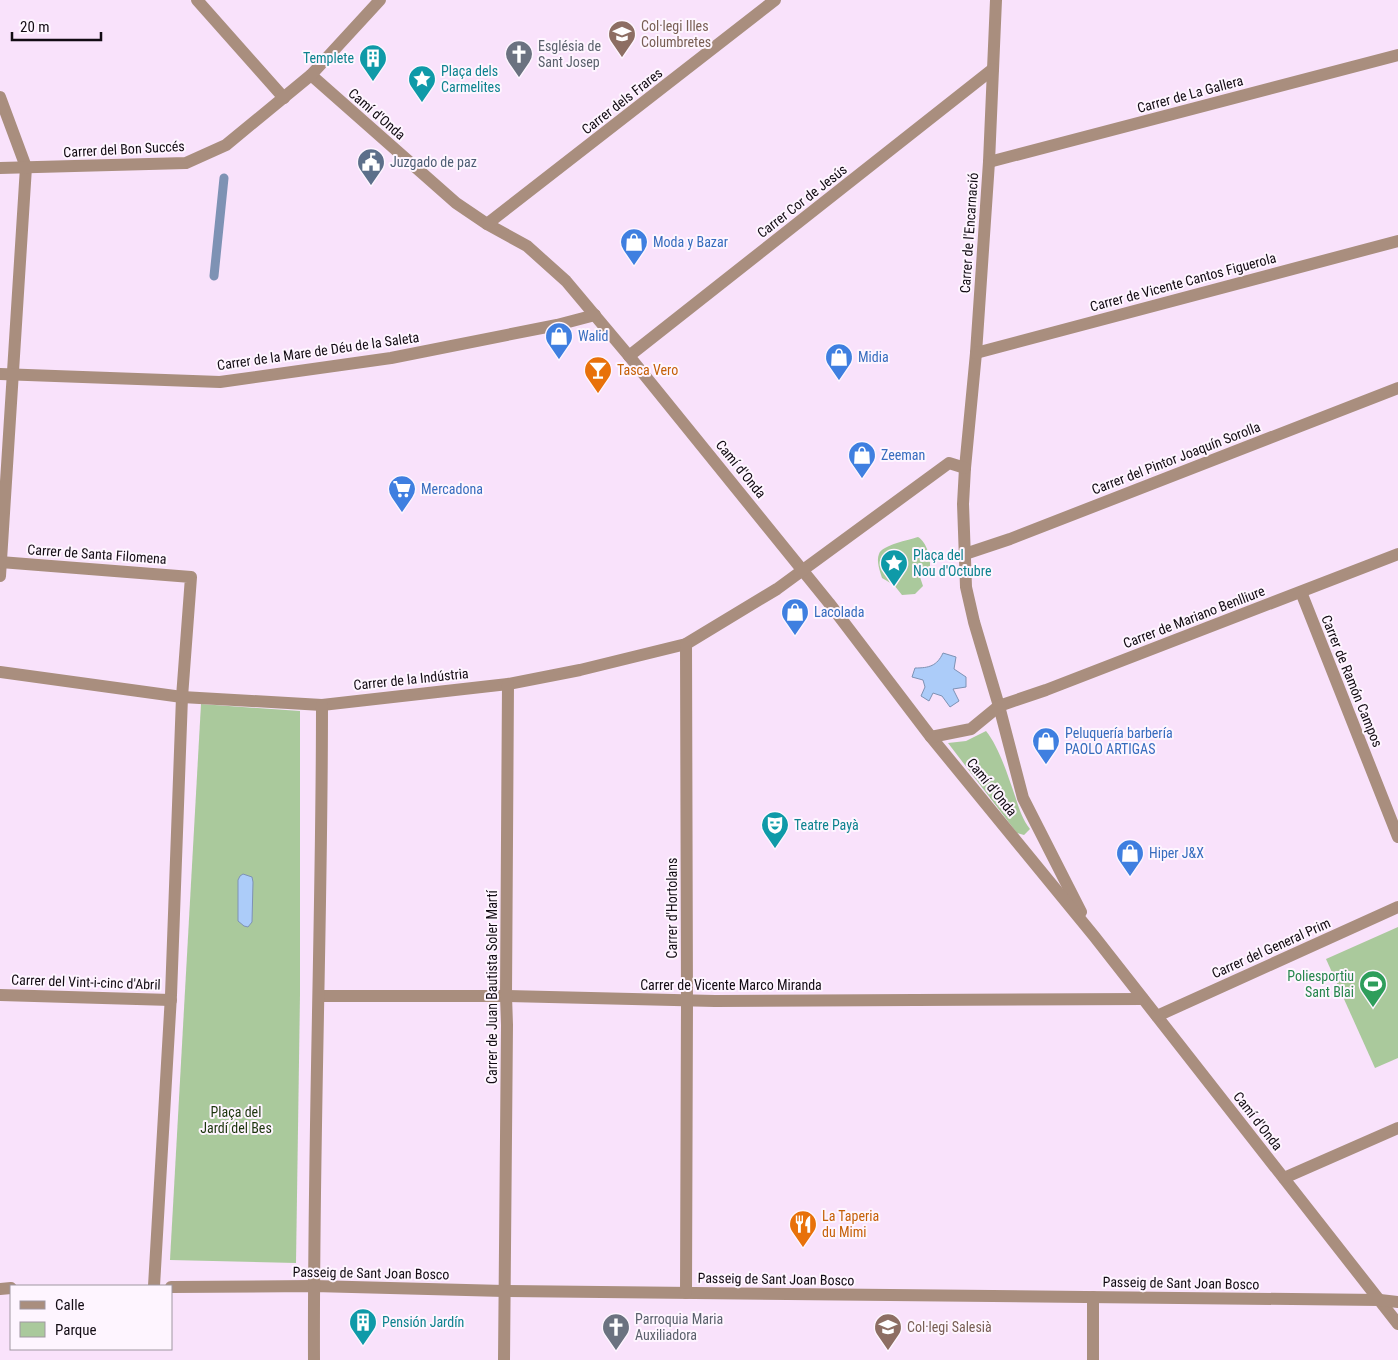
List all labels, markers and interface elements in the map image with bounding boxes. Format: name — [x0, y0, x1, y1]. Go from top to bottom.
scale bar — [12, 10, 101, 42]
text: 20 m — [20, 18, 50, 36]
place label: Col·legi Illes Columbretes — [641, 18, 711, 50]
school or university icon: Col·legi Illes Columbretes — [607, 19, 637, 58]
place label: Església de Sant Josep — [538, 38, 601, 70]
church icon: Església de Sant Josep — [504, 39, 534, 78]
building icon: Templete — [358, 43, 388, 82]
place label: Templete — [303, 50, 354, 66]
place label: Plaça dels Carmelites — [441, 63, 501, 95]
place icon: Plaça dels Carmelites — [407, 64, 437, 103]
street label: Carrer dels Frares — [579, 65, 665, 137]
street label: Carrer de La Gallera — [1135, 72, 1245, 116]
street label: Camí d'Onda — [345, 85, 409, 143]
street label: Carrer del Bon Succés — [63, 138, 185, 160]
public building icon: Juzgado de paz — [356, 147, 386, 186]
place label: Juzgado de paz — [390, 154, 477, 170]
street label: Carrer Cor de Jesús — [754, 161, 850, 241]
street label: Carrer de l'Encarnació — [957, 172, 981, 294]
shop icon: Moda y Bazar — [619, 227, 649, 266]
place label: Moda y Bazar — [653, 234, 728, 250]
street label: Carrer de Vicente Cantos Figuerola — [1088, 249, 1278, 315]
shop icon: Walid — [544, 321, 574, 360]
place label: Walid — [578, 328, 609, 344]
street label: Carrer de la Mare de Déu de la Saleta — [216, 329, 420, 373]
shop icon: Midia — [824, 342, 854, 381]
place label: Midia — [858, 349, 889, 365]
bar icon: Tasca Vero — [583, 355, 613, 394]
place label: Tasca Vero — [617, 362, 678, 378]
street label: Carrer del Pintor Joaquín Sorolla — [1089, 418, 1263, 498]
street label: Camí d'Onda — [713, 437, 769, 501]
shop icon: Zeeman — [847, 440, 877, 479]
place label: Zeeman — [881, 447, 925, 463]
supermarket icon: Mercadona — [387, 474, 417, 513]
place label: Mercadona — [421, 481, 483, 497]
street label: Carrer de Santa Filomena — [27, 541, 167, 567]
place label: Plaça del Nou d'Octubre — [913, 547, 992, 579]
place icon: Plaça del Nou d'Octubre — [879, 548, 909, 587]
street label: Carrer de Mariano Benlliure — [1121, 582, 1267, 651]
shop icon: Lacolada — [780, 597, 810, 636]
place label: Lacolada — [814, 604, 864, 620]
street label: Carrer de Ramón Campos — [1318, 613, 1386, 749]
street label: Carrer de la Indústria — [353, 665, 469, 693]
place label: Peluquería barbería PAOLO ARTIGAS — [1065, 725, 1173, 757]
shop icon: Peluquería barbería PAOLO ARTIGAS — [1031, 726, 1061, 765]
street label: Camí d'Onda — [964, 755, 1020, 819]
theatre icon: Teatre Payà — [760, 810, 790, 849]
place label: Teatre Payà — [794, 817, 859, 833]
shop icon: Hiper J&X — [1115, 838, 1145, 877]
place label: Hiper J&X — [1149, 845, 1204, 861]
street label: Carrer d'Hortolans — [664, 858, 680, 958]
street label: Carrer de Juan Bautista Soler Martí — [484, 889, 500, 1084]
street label: Carrer del General Prim — [1209, 915, 1333, 981]
place label: Poliesportiu Sant Blai — [1287, 968, 1354, 1000]
sports icon: Poliesportiu Sant Blai — [1358, 969, 1388, 1008]
street label: Carrer del Vint-i-cinc d'Abril — [11, 971, 161, 993]
street label: Carrer de Vicente Marco Miranda — [640, 977, 822, 993]
street label: Camí d'Onda — [1230, 1089, 1286, 1153]
park label: Plaça del Jardí del Bes — [200, 1104, 272, 1136]
place label: La Taperia du Mimi — [822, 1208, 879, 1240]
restaurant icon: La Taperia du Mimi — [788, 1209, 818, 1248]
street label: Passeig de Sant Joan Bosco — [292, 1264, 450, 1282]
street label: Passeig de Sant Joan Bosco — [697, 1270, 855, 1288]
street label: Passeig de Sant Joan Bosco — [1102, 1274, 1260, 1292]
legend — [10, 1285, 172, 1350]
text: Calle — [55, 1296, 85, 1314]
building icon: Pensión Jardín — [348, 1307, 378, 1346]
place label: Parroquia Maria Auxiliadora — [635, 1311, 723, 1343]
church icon: Parroquia Maria Auxiliadora — [601, 1312, 631, 1351]
school or university icon: Col·legi Salesià — [873, 1312, 903, 1351]
place label: Pensión Jardín — [382, 1314, 464, 1330]
place label: Col·legi Salesià — [907, 1319, 992, 1335]
text: Parque — [55, 1321, 97, 1339]

